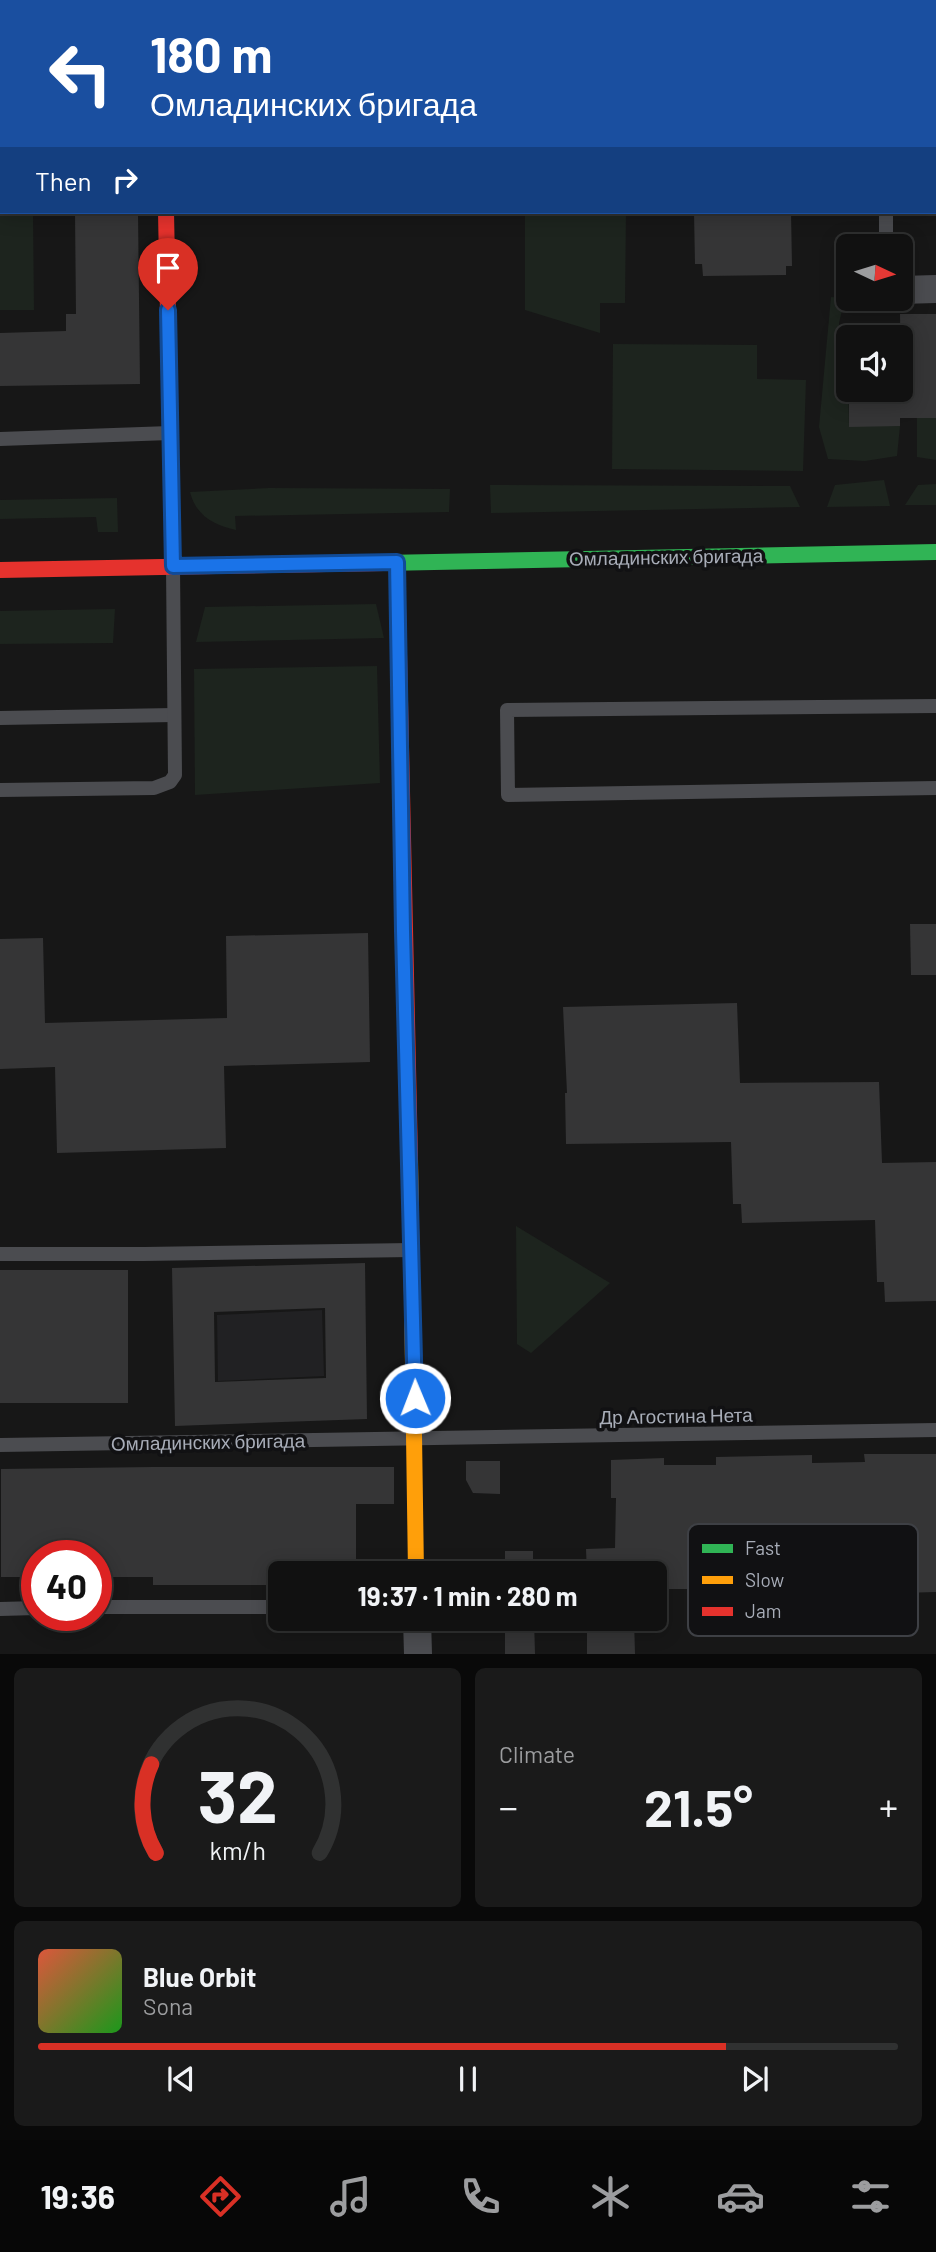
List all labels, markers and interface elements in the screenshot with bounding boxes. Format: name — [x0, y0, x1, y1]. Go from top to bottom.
text: 180 m — [150, 24, 273, 83]
icon: left — [35, 28, 126, 119]
text: Омладинских бригада — [150, 84, 477, 122]
icon: right — [106, 161, 144, 199]
text: Then — [35, 165, 92, 196]
north arrow — [836, 234, 914, 312]
map controls — [836, 234, 913, 402]
pin — [138, 238, 198, 310]
icon: arrive — [149, 249, 187, 287]
button: sound — [836, 325, 913, 402]
street label: Омладинских бригада — [569, 543, 764, 570]
position arrow — [378, 1361, 452, 1435]
street label: Др Агостина Нета — [599, 1403, 753, 1428]
street label: Омладинских бригада — [111, 1428, 306, 1455]
legend — [688, 1524, 918, 1636]
text: Fast — [745, 1536, 781, 1559]
speed limit sign: 40 — [21, 1540, 112, 1631]
text: Slow — [745, 1568, 784, 1591]
text: 19:37 · 1 min · 280 m — [358, 1580, 577, 1611]
text: Jam — [745, 1599, 781, 1622]
text: Climate — [499, 1740, 575, 1768]
text: 32 — [197, 1751, 278, 1839]
text: 21.5° — [644, 1775, 753, 1837]
text: − — [499, 1783, 518, 1829]
text: + — [879, 1783, 898, 1829]
text: km/h — [209, 1835, 266, 1865]
text: Blue Orbit — [143, 1961, 256, 1992]
text: Sona — [143, 1992, 193, 2020]
icon: previous — [162, 2060, 200, 2098]
icon: pause — [449, 2060, 487, 2098]
icon: next — [736, 2060, 774, 2098]
icon: directions — [196, 2172, 245, 2221]
icon: music — [326, 2172, 375, 2221]
icon: phone — [456, 2172, 505, 2221]
icon: climate — [586, 2172, 635, 2221]
icon: car — [716, 2172, 765, 2221]
icon: filters — [846, 2172, 895, 2221]
text: 19:36 — [41, 2177, 115, 2215]

